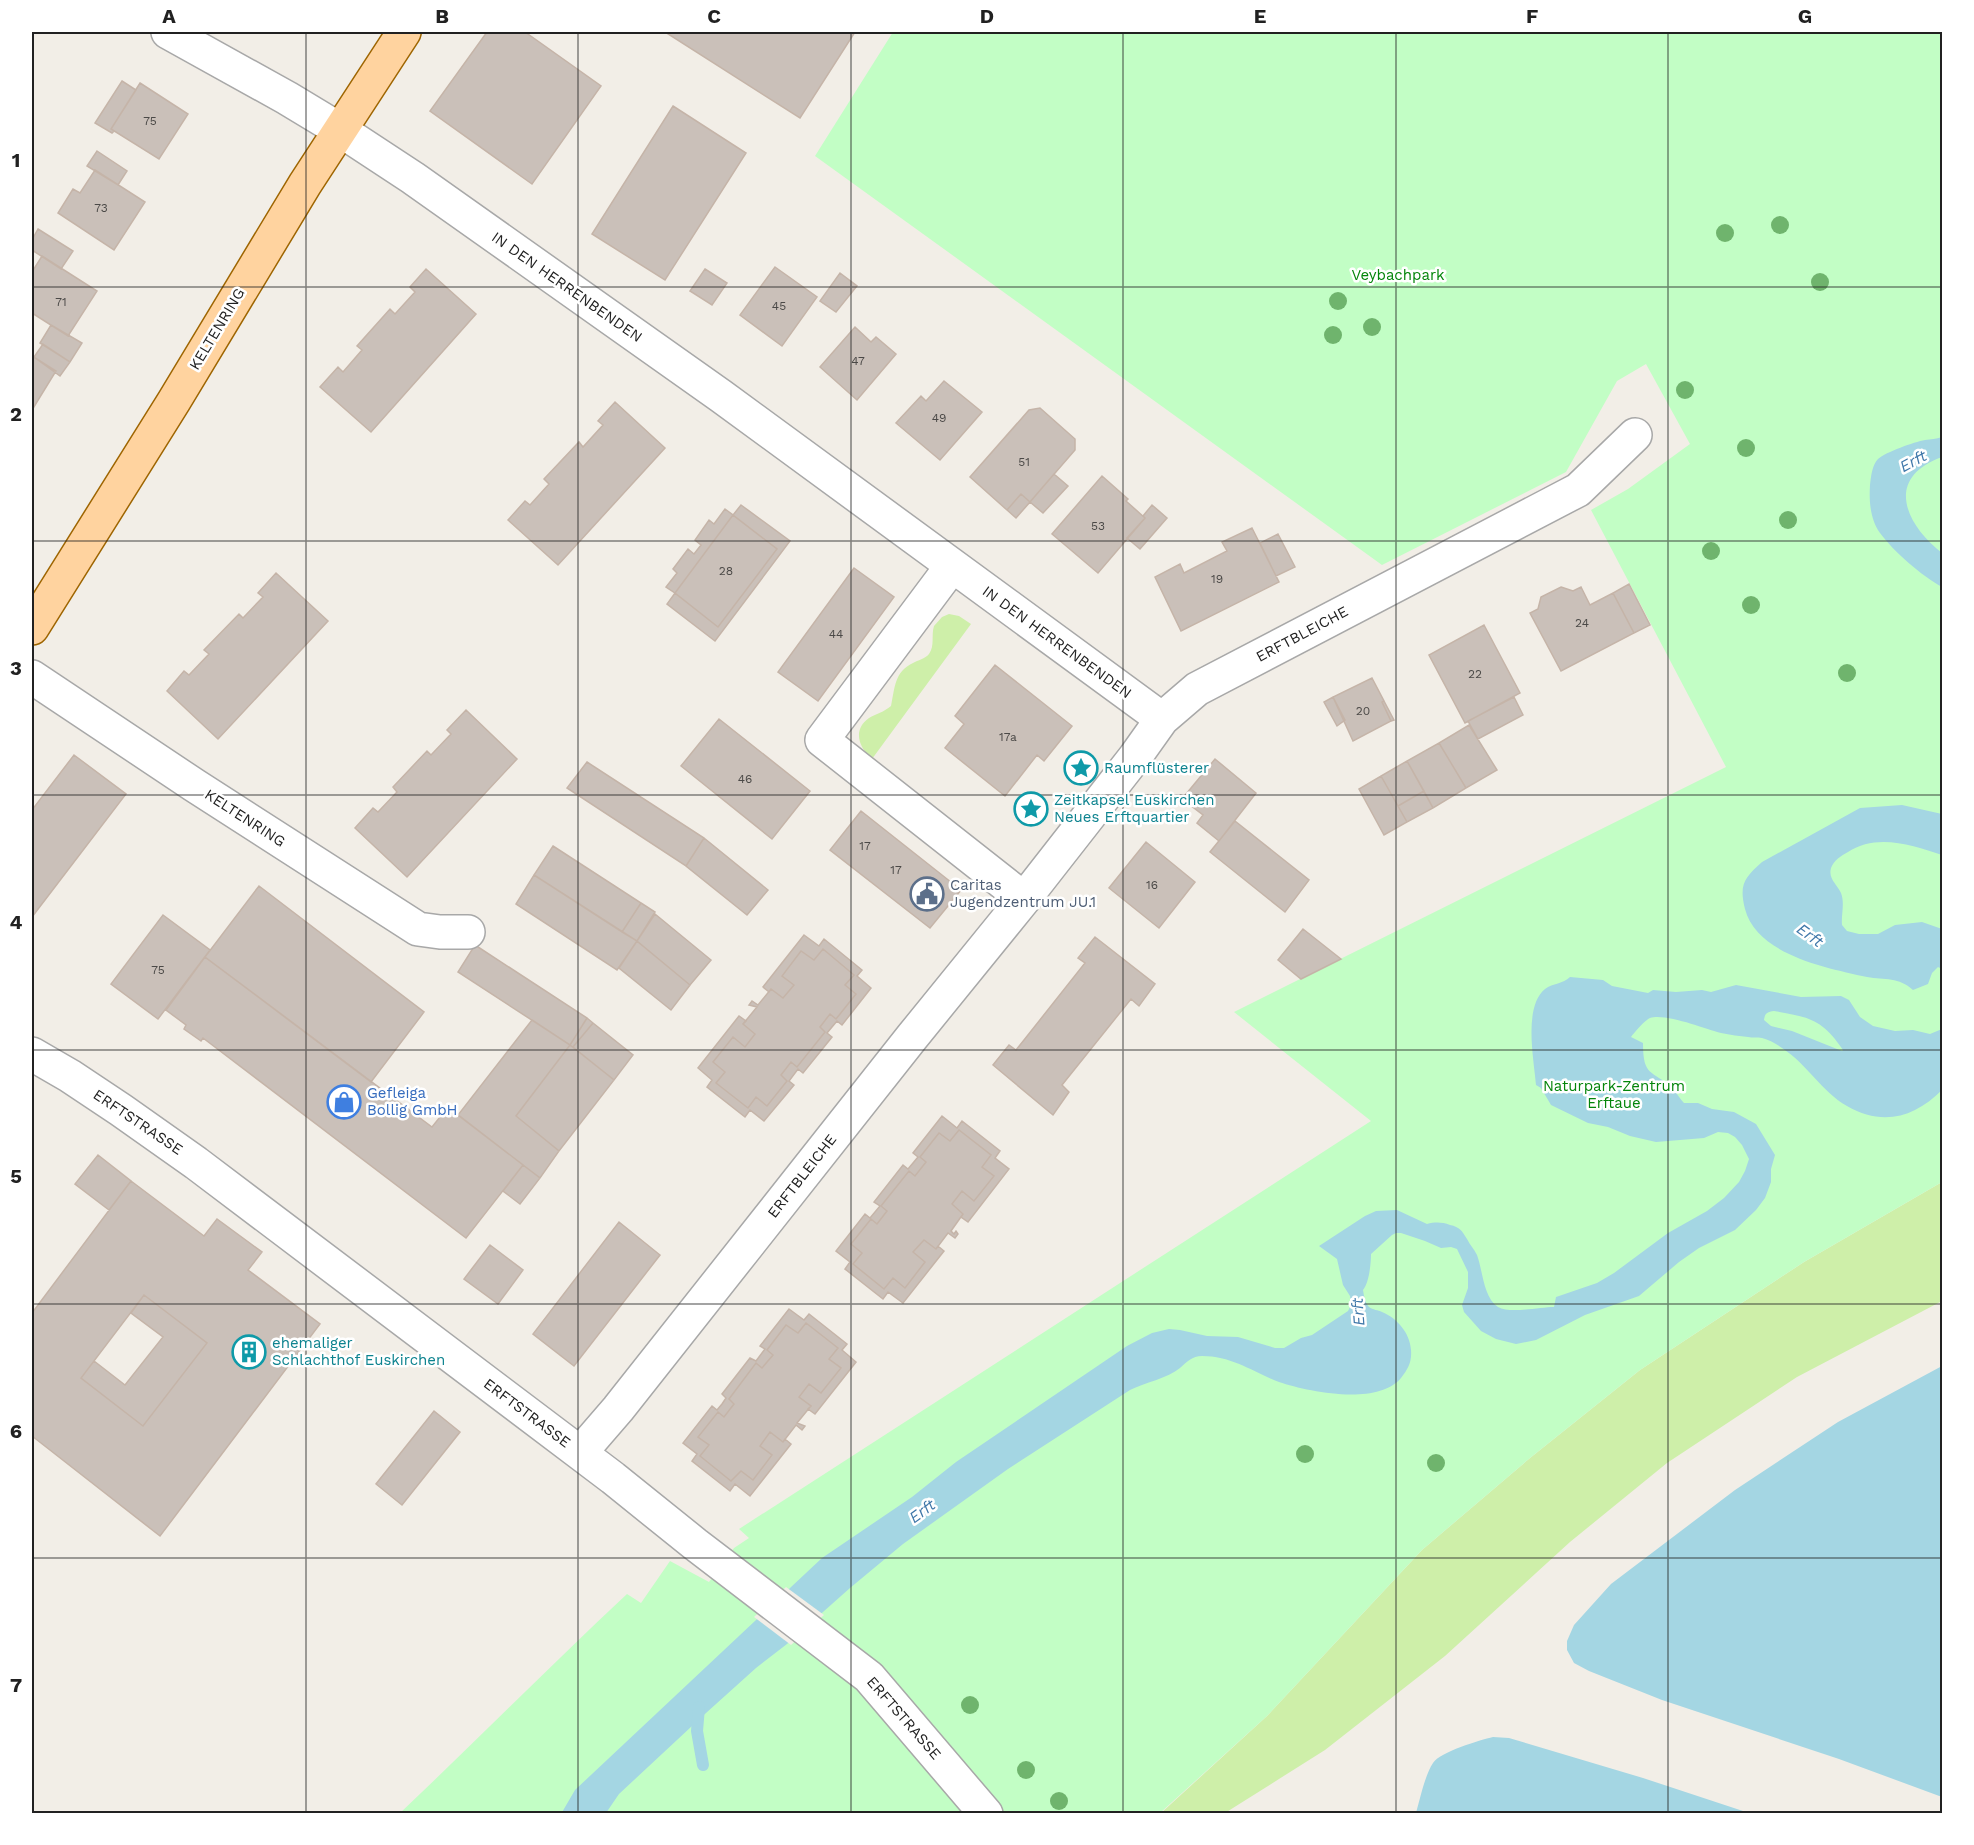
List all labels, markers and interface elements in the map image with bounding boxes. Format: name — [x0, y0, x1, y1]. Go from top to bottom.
text: A — [162, 4, 176, 28]
text: B — [435, 4, 449, 28]
text: C — [707, 4, 721, 28]
text: D — [980, 4, 994, 28]
text: E — [1254, 4, 1266, 28]
text: F — [1526, 4, 1538, 28]
text: G — [1798, 4, 1812, 28]
house number: 75 — [143, 114, 157, 128]
text: 1 — [12, 148, 20, 172]
house number: 73 — [94, 201, 108, 215]
street label: IN DEN HERRENBENDEN — [488, 228, 646, 346]
park label: Veybachpark — [1351, 266, 1445, 284]
street label: KELTENRING — [185, 285, 249, 373]
house number: 71 — [55, 295, 67, 309]
house number: 45 — [772, 299, 786, 313]
house number: 47 — [851, 354, 865, 368]
text: 2 — [10, 402, 22, 426]
house number: 49 — [932, 411, 946, 425]
water label: Erft — [1896, 446, 1930, 476]
house number: 51 — [1018, 455, 1030, 469]
house number: 53 — [1091, 519, 1105, 533]
house number: 28 — [719, 564, 733, 578]
house number: 19 — [1211, 572, 1223, 586]
street label: IN DEN HERRENBENDEN — [979, 582, 1135, 702]
street label: ERFTBLEICHE — [1253, 602, 1351, 666]
house number: 24 — [1575, 616, 1589, 630]
house number: 44 — [829, 627, 843, 641]
text: 3 — [10, 656, 22, 680]
house number: 22 — [1468, 667, 1482, 681]
house number: 20 — [1356, 704, 1370, 718]
house number: 17a — [999, 730, 1017, 744]
place icon: Raumflüsterer — [1063, 750, 1099, 786]
place label: Raumflüsterer — [1104, 759, 1209, 777]
house number: 46 — [738, 772, 752, 786]
street label: KELTENRING — [201, 785, 289, 851]
place icon: Zeitkapsel Euskirchen Neues Erftquartier — [1013, 791, 1049, 827]
place label: Zeitkapsel Euskirchen Neues Erftquartier — [1054, 791, 1215, 826]
house number: 17 — [859, 839, 871, 853]
house number: 17 — [890, 863, 902, 877]
public building icon: Caritas Jugendzentrum JU.1 — [909, 876, 945, 912]
place label: Caritas Jugendzentrum JU.1 — [950, 876, 1096, 911]
house number: 16 — [1146, 878, 1158, 892]
text: 4 — [10, 910, 23, 934]
water label: Erft — [1793, 919, 1827, 951]
house number: 75 — [151, 963, 165, 977]
park label: Naturpark-Zentrum Erftaue — [1543, 1077, 1685, 1112]
shop icon: Gefleiga Bollig GmbH — [326, 1084, 362, 1120]
place label: Gefleiga Bollig GmbH — [367, 1084, 458, 1119]
street label: ERFTSTRASSE — [90, 1085, 186, 1159]
street label: ERFTBLEICHE — [764, 1131, 840, 1221]
text: 5 — [10, 1164, 22, 1188]
water label: Erft — [1348, 1297, 1368, 1327]
building icon: ehemaliger Schlachthof Euskirchen — [231, 1334, 267, 1370]
place label: ehemaliger Schlachthof Euskirchen — [272, 1334, 445, 1369]
street label: ERFTSTRASSE — [480, 1374, 574, 1452]
text: 6 — [10, 1419, 22, 1443]
water label: Erft — [905, 1495, 939, 1527]
text: 7 — [10, 1673, 22, 1697]
street label: ERFTSTRASSE — [863, 1673, 945, 1763]

